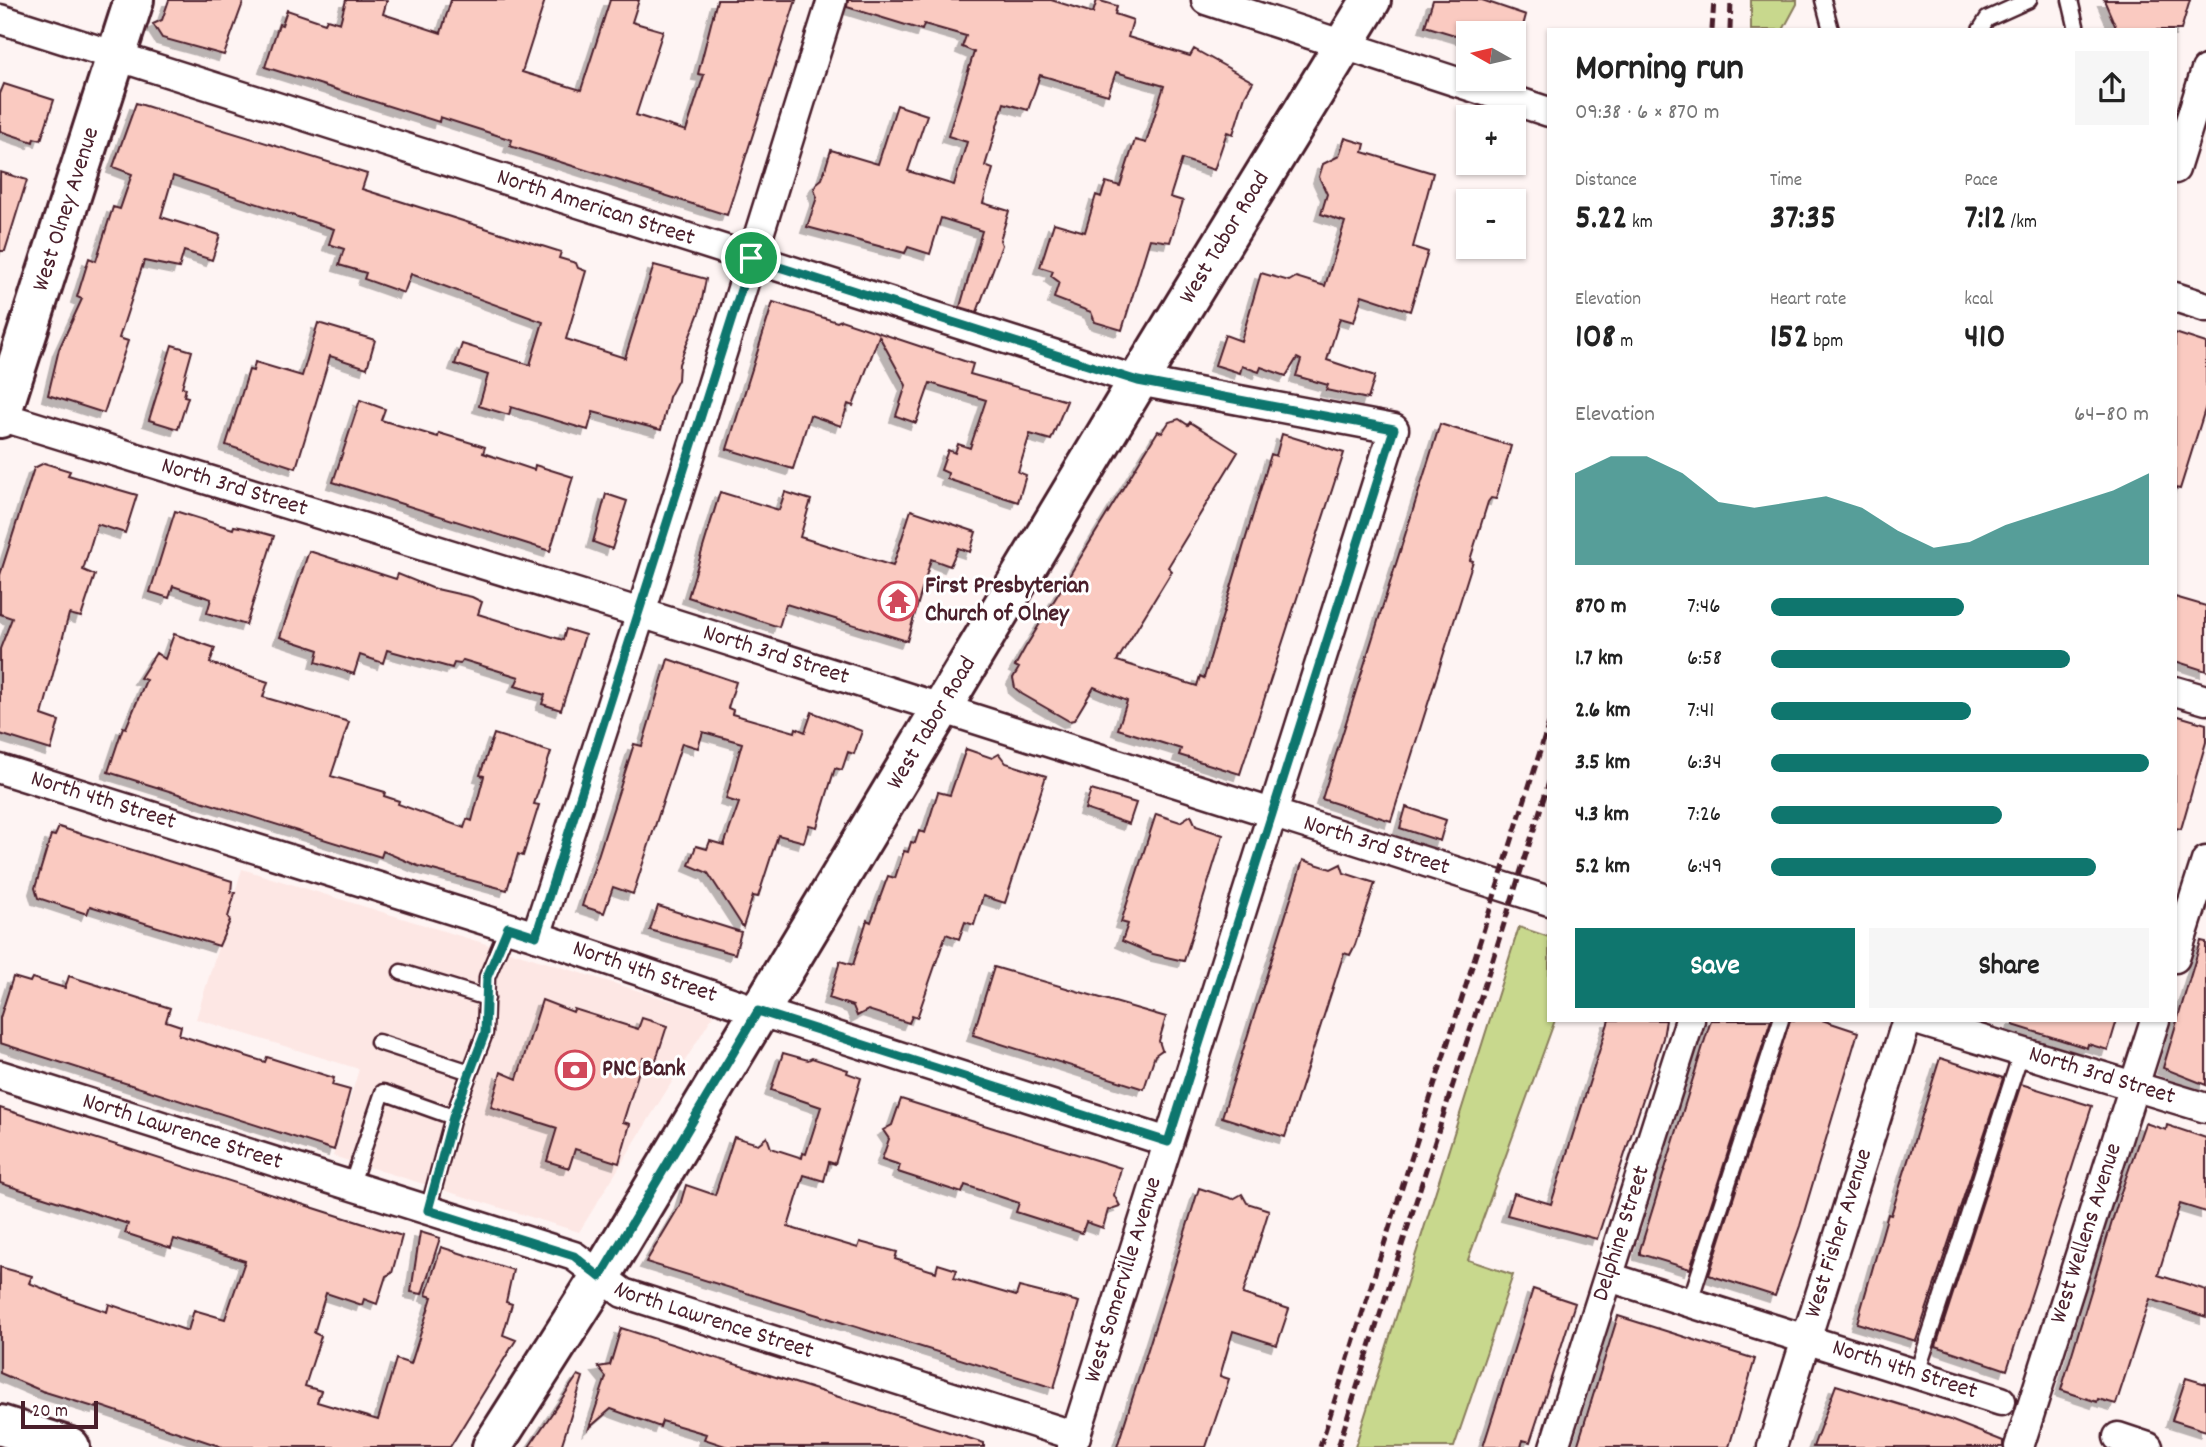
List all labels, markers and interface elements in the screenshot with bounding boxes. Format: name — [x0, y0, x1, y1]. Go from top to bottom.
north arrow — [1456, 21, 1526, 91]
map controls — [1456, 21, 1526, 259]
text: Morning run — [1575, 43, 1744, 98]
button: share — [2075, 51, 2149, 125]
text: 09:38 · 6 × 870 m — [1575, 97, 1720, 130]
button: + — [1456, 105, 1526, 175]
street label: West Olney Avenue — [25, 123, 109, 296]
street label: North American Street — [492, 161, 699, 256]
street label: West Tabor Road — [1172, 165, 1279, 311]
text: Distance — [1575, 168, 1637, 195]
text: Time — [1770, 168, 1802, 195]
text: Pace — [1964, 168, 1998, 195]
button: − — [1456, 189, 1526, 259]
text: 5.22 — [1575, 195, 1628, 245]
text: 37:35 — [1770, 195, 1836, 245]
text: 7:12 — [1964, 195, 2007, 245]
text: km — [1628, 210, 1653, 237]
text: /km — [2007, 210, 2037, 237]
pin — [721, 228, 781, 288]
icon: arrive — [732, 239, 770, 277]
text: Elevation — [1575, 287, 1641, 314]
text: Heart rate — [1770, 287, 1846, 314]
text: kcal — [1964, 287, 1993, 314]
text: 108 — [1575, 314, 1616, 364]
text: 152 — [1770, 314, 1809, 364]
text: 410 — [1964, 314, 2006, 364]
text: m — [1616, 329, 1633, 356]
text: bpm — [1809, 329, 1843, 356]
text: Elevation — [1575, 399, 1655, 432]
text: 64–80 m — [2074, 399, 2149, 432]
street label: North 3rd Street — [157, 449, 312, 527]
place label: First Presbyterian Church of Olney — [925, 570, 1089, 632]
temple icon: First Presbyterian Church of Olney — [877, 580, 919, 622]
text: 870 m — [1575, 591, 1627, 624]
text: 7:46 — [1687, 591, 1720, 624]
street label: North 3rd Street — [698, 617, 853, 695]
text: 1.7 km — [1575, 643, 1623, 676]
text: 6:58 — [1687, 643, 1722, 676]
street label: West Tabor Road — [879, 650, 986, 797]
text: 2.6 km — [1575, 695, 1631, 728]
text: 7:41 — [1687, 695, 1714, 728]
text: 3.5 km — [1575, 747, 1630, 780]
text: 6:34 — [1687, 747, 1722, 780]
street label: North 4th Street — [26, 763, 180, 840]
text: 4.3 km — [1575, 799, 1629, 832]
text: 7:26 — [1687, 799, 1721, 832]
street label: North 3rd Street — [1299, 807, 1454, 885]
text: 5.2 km — [1575, 851, 1630, 884]
text: 6:49 — [1687, 851, 1722, 884]
button: Save — [1575, 928, 1855, 1008]
button: Share — [1869, 928, 2149, 1008]
street label: North 4th Street — [568, 932, 721, 1013]
street label: North 3rd Street — [2024, 1038, 2179, 1115]
bank icon: PNC Bank — [554, 1049, 596, 1091]
place label: PNC Bank — [602, 1053, 686, 1087]
street label: North Lawrence Street — [78, 1085, 287, 1180]
street label: West Wellens Avenue — [2042, 1139, 2132, 1328]
street label: West Fisher Avenue — [1797, 1145, 1882, 1322]
street label: Delphine Street — [1584, 1161, 1660, 1306]
street label: West Somerville Avenue — [1077, 1173, 1171, 1387]
street label: North Lawrence Street — [605, 1274, 818, 1369]
street label: North 4th Street — [1828, 1332, 1982, 1409]
scale bar — [21, 1398, 98, 1430]
text: 20 m — [32, 1399, 68, 1426]

